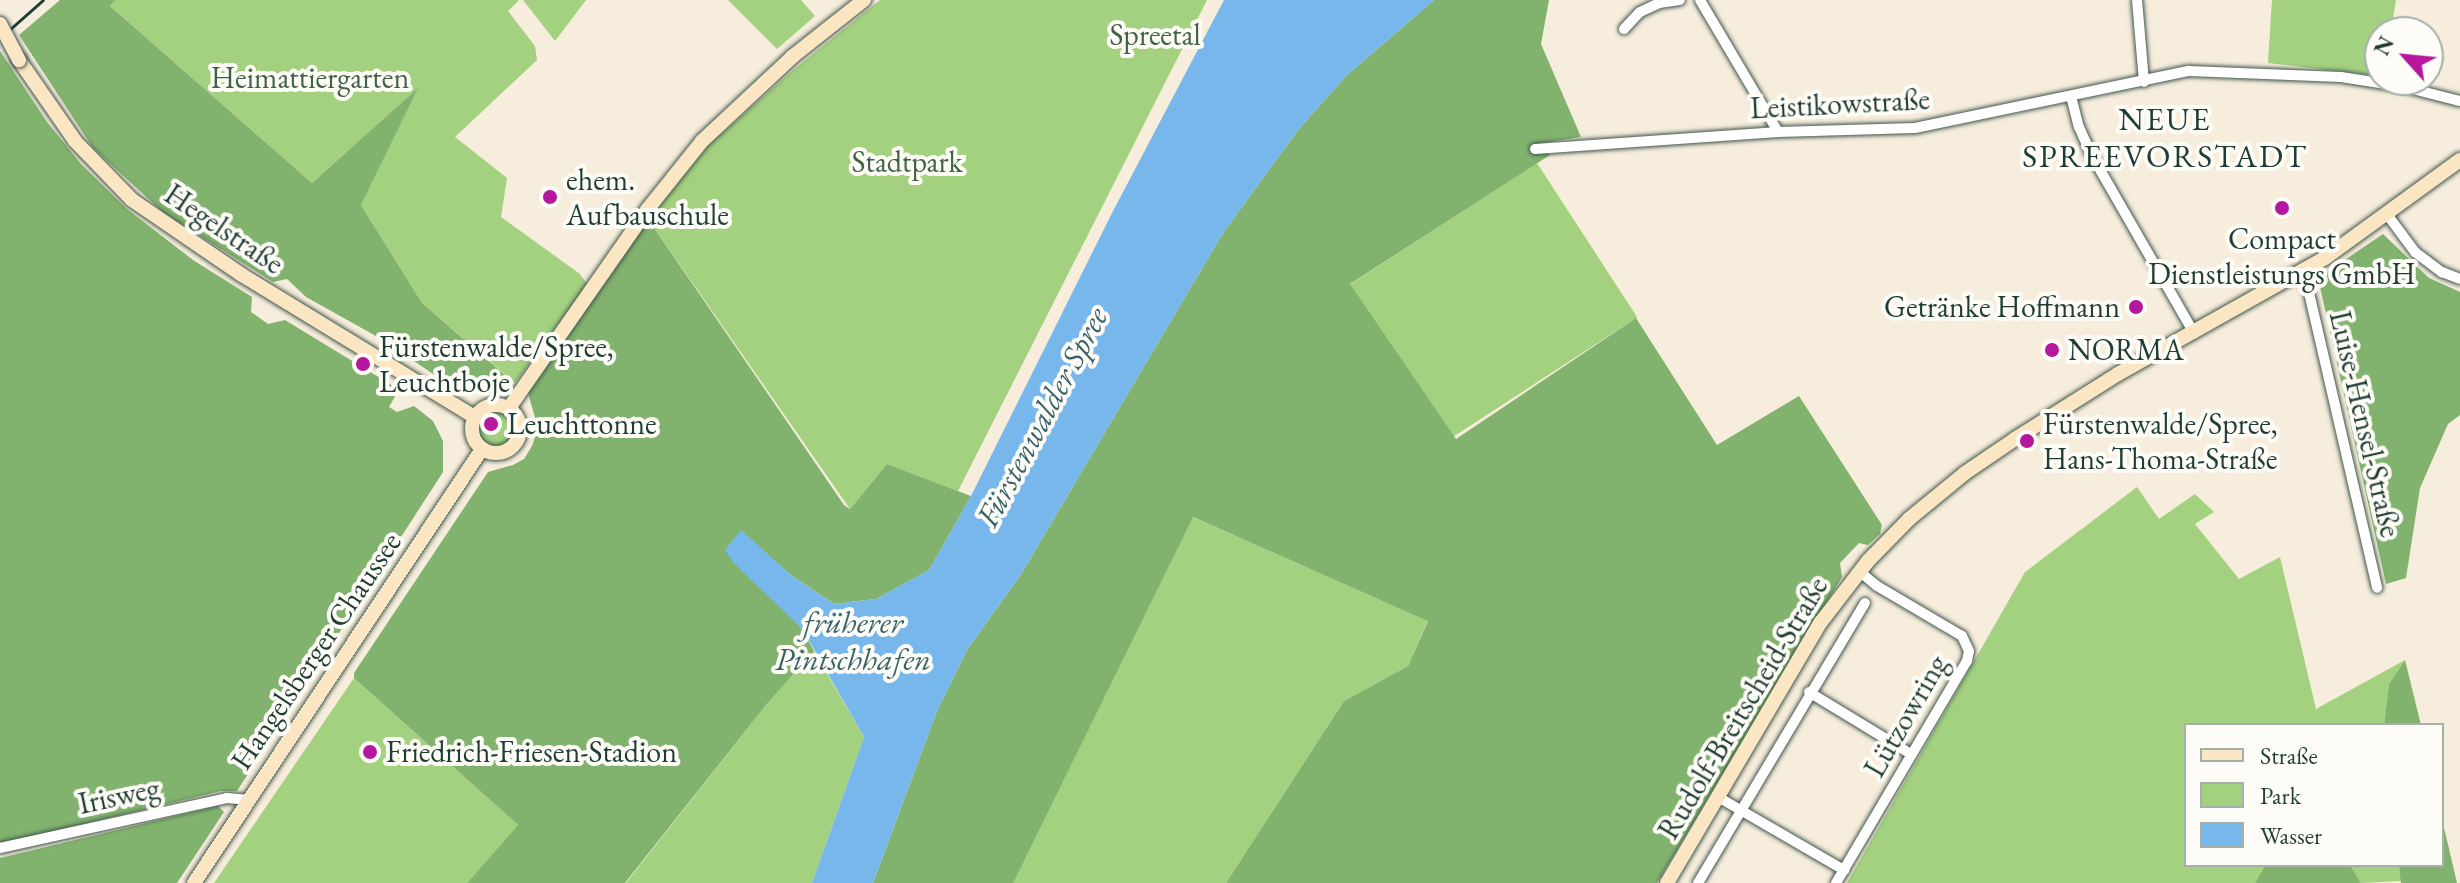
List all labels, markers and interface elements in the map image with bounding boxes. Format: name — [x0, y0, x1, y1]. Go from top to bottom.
north arrow — [2364, 16, 2444, 96]
park label: Spreetal — [1109, 17, 1201, 53]
text: N — [2367, 31, 2401, 60]
park label: Heimattiergarten — [211, 60, 409, 96]
street label: Leistikowstraße — [1749, 81, 1931, 127]
district label: NEUE SPREEVORSTADT — [2022, 101, 2308, 176]
park label: Stadtpark — [852, 144, 962, 180]
place label: ehem. Aufbauschule — [566, 162, 729, 232]
street label: Hegelstraße — [158, 176, 290, 282]
marker: ehem. Aufbauschule — [541, 188, 559, 206]
marker: Compact Dienstleistungs GmbH — [2273, 199, 2291, 217]
place label: Compact Dienstleistungs GmbH — [2148, 221, 2416, 292]
place label: Getränke Hoffmann — [1884, 289, 2120, 325]
marker: Getränke Hoffmann — [2127, 298, 2145, 316]
water label: Fürstenwalder Spree — [968, 301, 1116, 533]
street label: Luise-Hensel-Straße — [2321, 307, 2409, 541]
place label: Fürstenwalde/Spree, Leuchtboje — [379, 329, 614, 400]
place label: NORMA — [2068, 332, 2184, 368]
marker: NORMA — [2043, 341, 2061, 359]
marker: Fürstenwalde/Spree, Leuchtboje — [354, 355, 372, 373]
place label: Leuchttonne — [507, 406, 657, 442]
place label: Fürstenwalde/Spree, Hans-Thoma-Straße — [2043, 406, 2278, 476]
marker: Leuchttonne — [482, 415, 500, 433]
marker: Fürstenwalde/Spree, Hans-Thoma-Straße — [2018, 432, 2036, 450]
street label: Hangelsberger Chaussee — [223, 525, 409, 777]
street label: Rudolf-Breitscheid-Straße — [1650, 570, 1836, 846]
water label: früherer Pintschhafen — [775, 604, 931, 679]
street label: Lützowring — [1857, 648, 1955, 784]
legend — [2184, 723, 2444, 867]
place label: Friedrich-Friesen-Stadion — [386, 734, 677, 770]
text: Straße — [2260, 740, 2318, 771]
marker: Friedrich-Friesen-Stadion — [361, 743, 379, 761]
street label: Irisweg — [75, 770, 163, 822]
text: Park — [2260, 780, 2301, 811]
text: Wasser — [2260, 820, 2322, 851]

